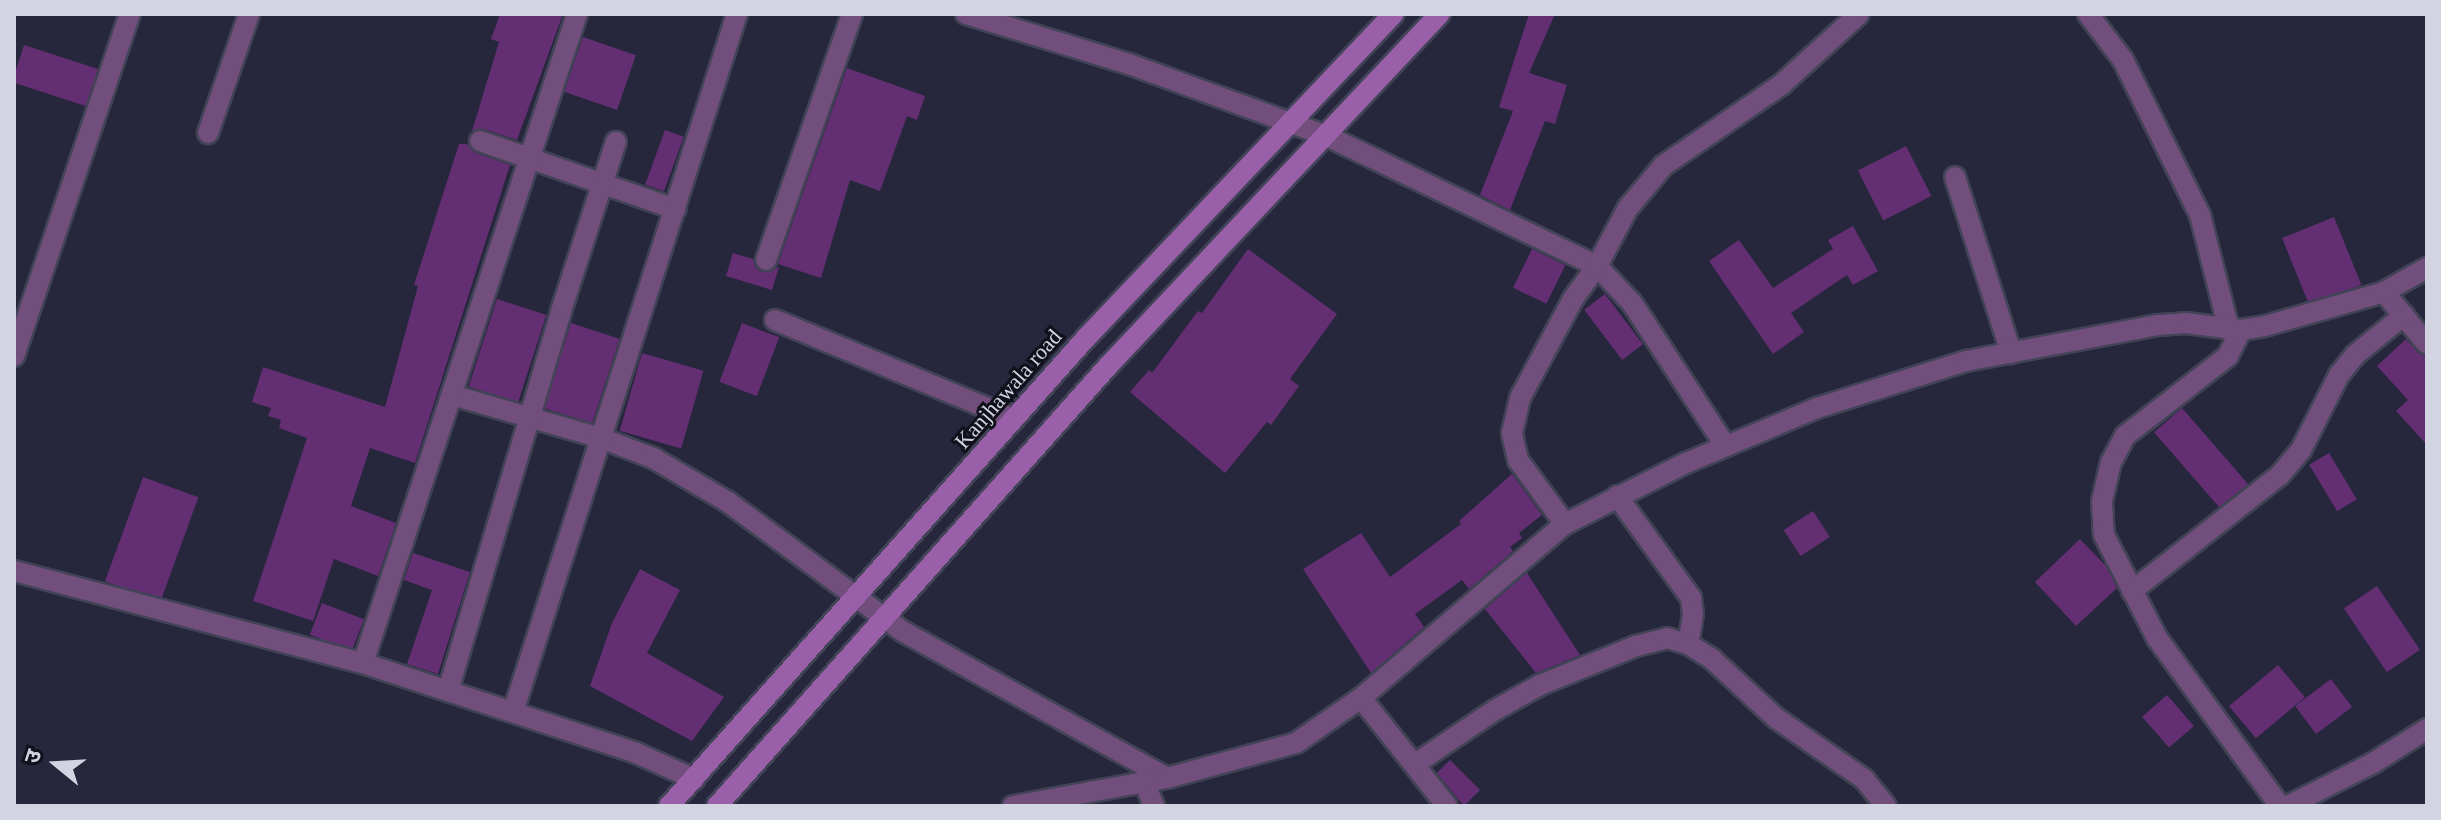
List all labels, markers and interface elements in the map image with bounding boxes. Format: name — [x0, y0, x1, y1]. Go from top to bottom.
street label: Kanjhawala road — [949, 324, 1067, 454]
north arrow — [16, 724, 96, 804]
text: उ — [19, 746, 47, 766]

